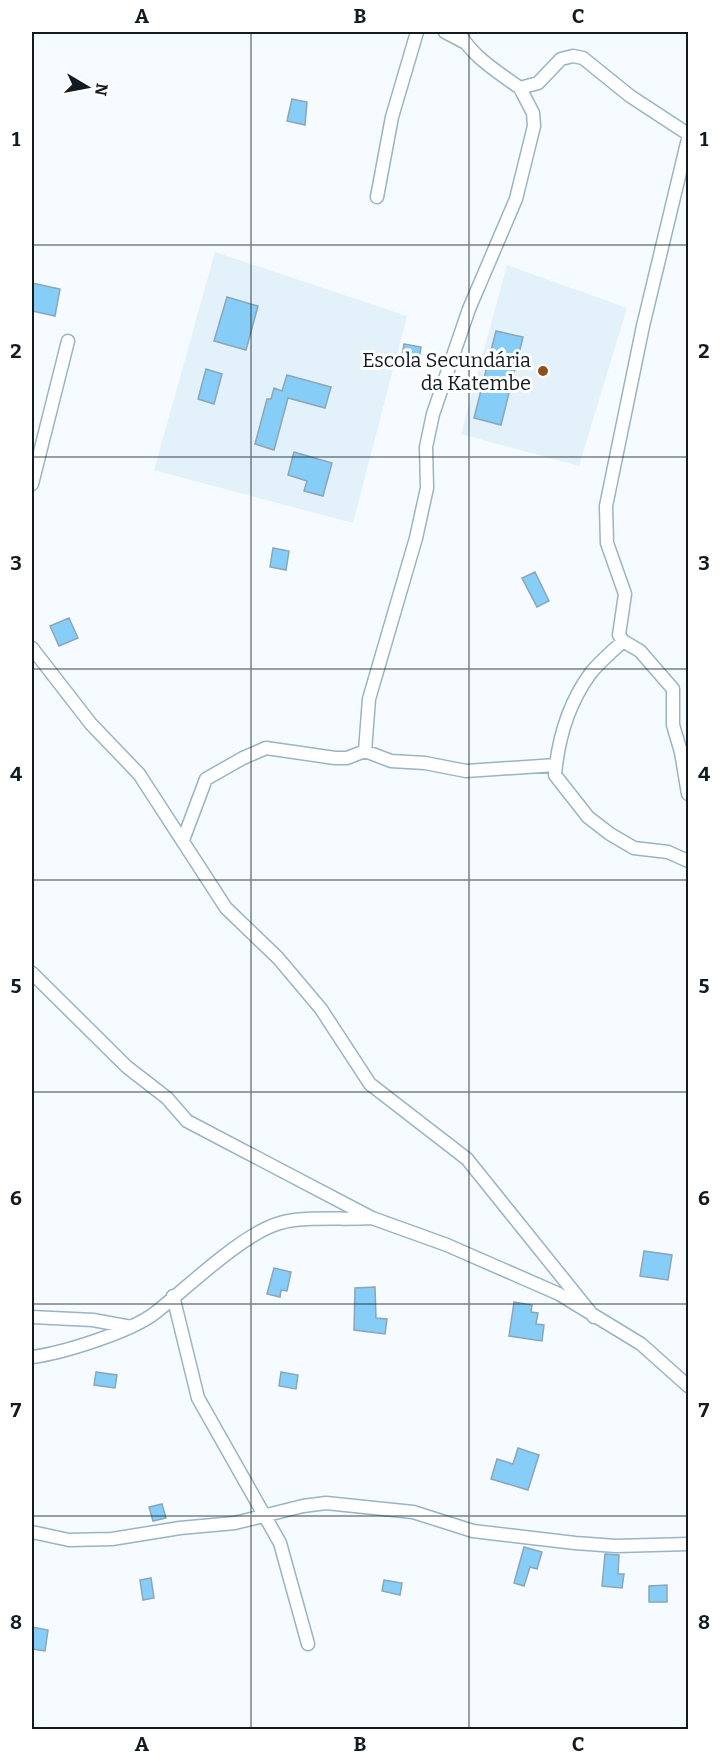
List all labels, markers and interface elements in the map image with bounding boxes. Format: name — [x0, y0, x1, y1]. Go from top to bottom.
text: A — [135, 4, 150, 28]
text: B — [354, 4, 367, 28]
text: C — [572, 4, 584, 28]
north arrow — [57, 57, 117, 117]
text: N — [91, 82, 112, 97]
text: 1 — [12, 127, 21, 151]
text: 1 — [700, 127, 709, 151]
text: 2 — [10, 339, 22, 363]
text: 2 — [698, 339, 710, 363]
place label: Escola Secundária da Katembe — [362, 348, 531, 395]
marker: Escola Secundária da Katembe — [536, 364, 550, 378]
text: 3 — [10, 551, 22, 575]
text: 3 — [698, 551, 710, 575]
text: 4 — [10, 762, 22, 786]
text: 4 — [698, 762, 710, 786]
text: 5 — [11, 974, 22, 998]
text: 5 — [699, 974, 710, 998]
text: 6 — [10, 1186, 22, 1210]
text: 6 — [698, 1186, 710, 1210]
text: 7 — [11, 1398, 22, 1422]
text: 7 — [699, 1398, 710, 1422]
text: 8 — [10, 1610, 22, 1634]
text: 8 — [698, 1610, 710, 1634]
text: A — [135, 1732, 150, 1756]
text: B — [354, 1732, 367, 1756]
text: C — [572, 1732, 584, 1756]

